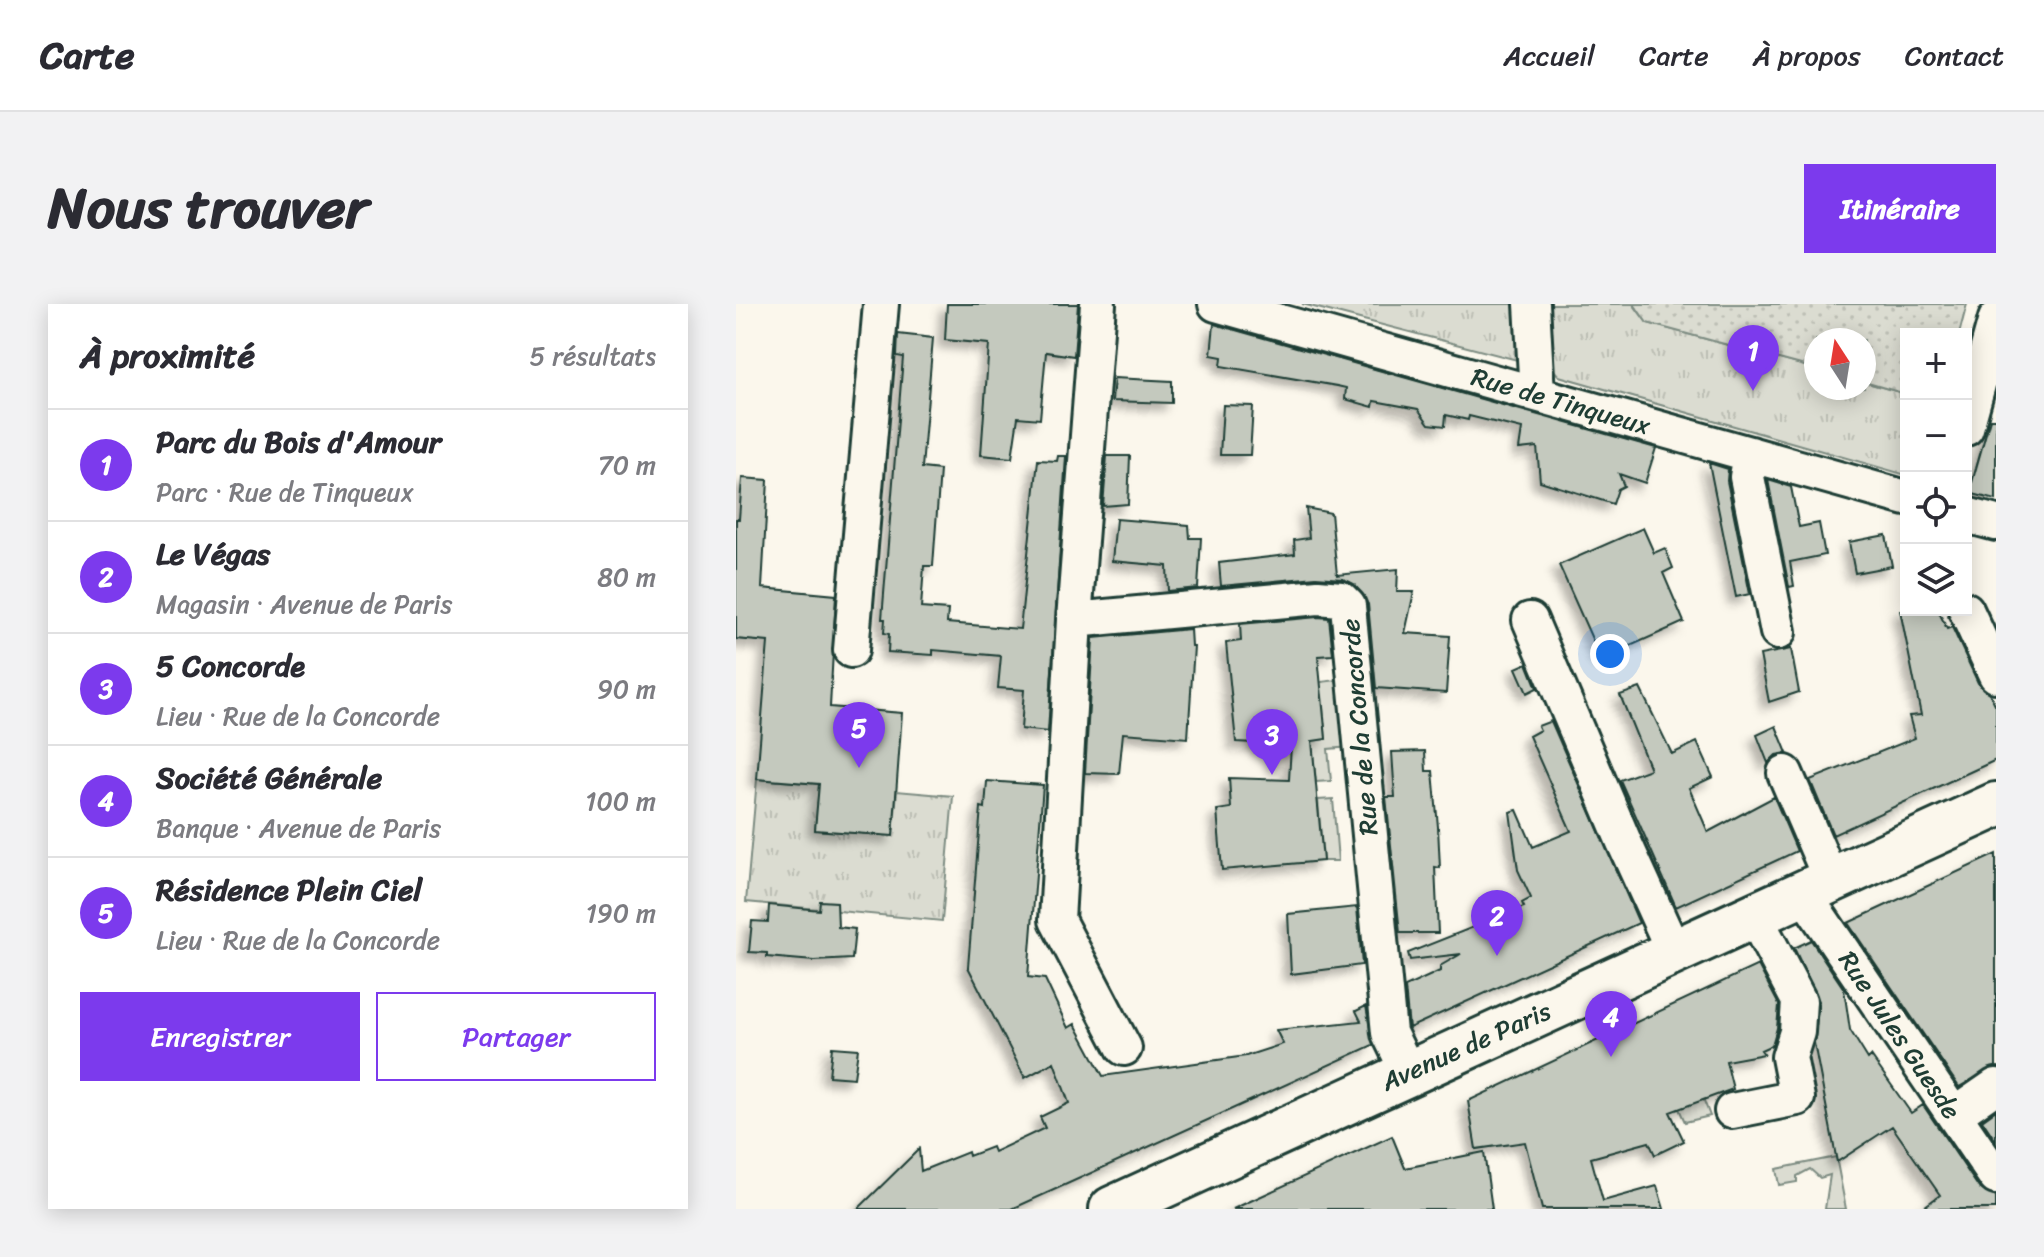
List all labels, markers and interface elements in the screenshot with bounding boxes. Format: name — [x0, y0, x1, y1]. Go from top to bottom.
text: Carte — [40, 22, 135, 89]
text: Accueil — [1504, 31, 1595, 80]
text: Carte — [1639, 31, 1709, 80]
text: À propos — [1753, 31, 1861, 80]
text: Contact — [1905, 31, 2004, 80]
text: Nous trouver — [48, 159, 369, 258]
button: Itinéraire — [1804, 164, 1996, 253]
pin: 1 — [1727, 325, 1779, 391]
text: À proximité — [80, 326, 255, 386]
north arrow — [1804, 328, 1876, 400]
map controls — [1900, 328, 1972, 616]
button: + — [1900, 328, 1972, 400]
text: 5 résultats — [530, 333, 656, 379]
street label: Rue de Tinqueux — [1466, 353, 1657, 449]
button: − — [1900, 400, 1972, 472]
text: Parc du Bois d'Amour — [156, 415, 441, 469]
text: 1 — [100, 442, 112, 488]
text: 70 m — [598, 442, 656, 488]
text: Parc · Rue de Tinqueux — [156, 469, 414, 515]
button: locate — [1900, 472, 1972, 544]
text: Le Végas — [156, 527, 270, 581]
button: layers — [1900, 544, 1972, 616]
text: 2 — [98, 554, 114, 600]
text: 80 m — [597, 554, 656, 600]
text: Magasin · Avenue de Paris — [156, 581, 452, 627]
street label: Rue de la Concorde — [1327, 617, 1391, 837]
your location — [1590, 634, 1630, 674]
text: 5 Concorde — [156, 639, 305, 693]
text: 3 — [99, 666, 113, 712]
text: 90 m — [597, 666, 656, 712]
text: Lieu · Rue de la Concorde — [156, 693, 440, 739]
pin: 5 — [833, 702, 885, 768]
pin: 3 — [1246, 709, 1298, 775]
text: Société Générale — [156, 751, 382, 805]
text: 4 — [98, 778, 114, 824]
text: 100 m — [585, 778, 656, 824]
text: Banque · Avenue de Paris — [156, 805, 441, 851]
text: Résidence Plein Ciel — [156, 863, 422, 917]
text: 5 — [98, 890, 114, 936]
text: 190 m — [586, 890, 656, 936]
pin: 2 — [1471, 890, 1523, 956]
text: Lieu · Rue de la Concorde — [156, 917, 440, 963]
street label: Rue Jules Guesde — [1826, 941, 1974, 1129]
street label: Avenue de Paris — [1372, 988, 1559, 1104]
pin: 4 — [1585, 991, 1637, 1057]
button: Enregistrer — [80, 992, 360, 1081]
button: Partager — [376, 992, 656, 1081]

